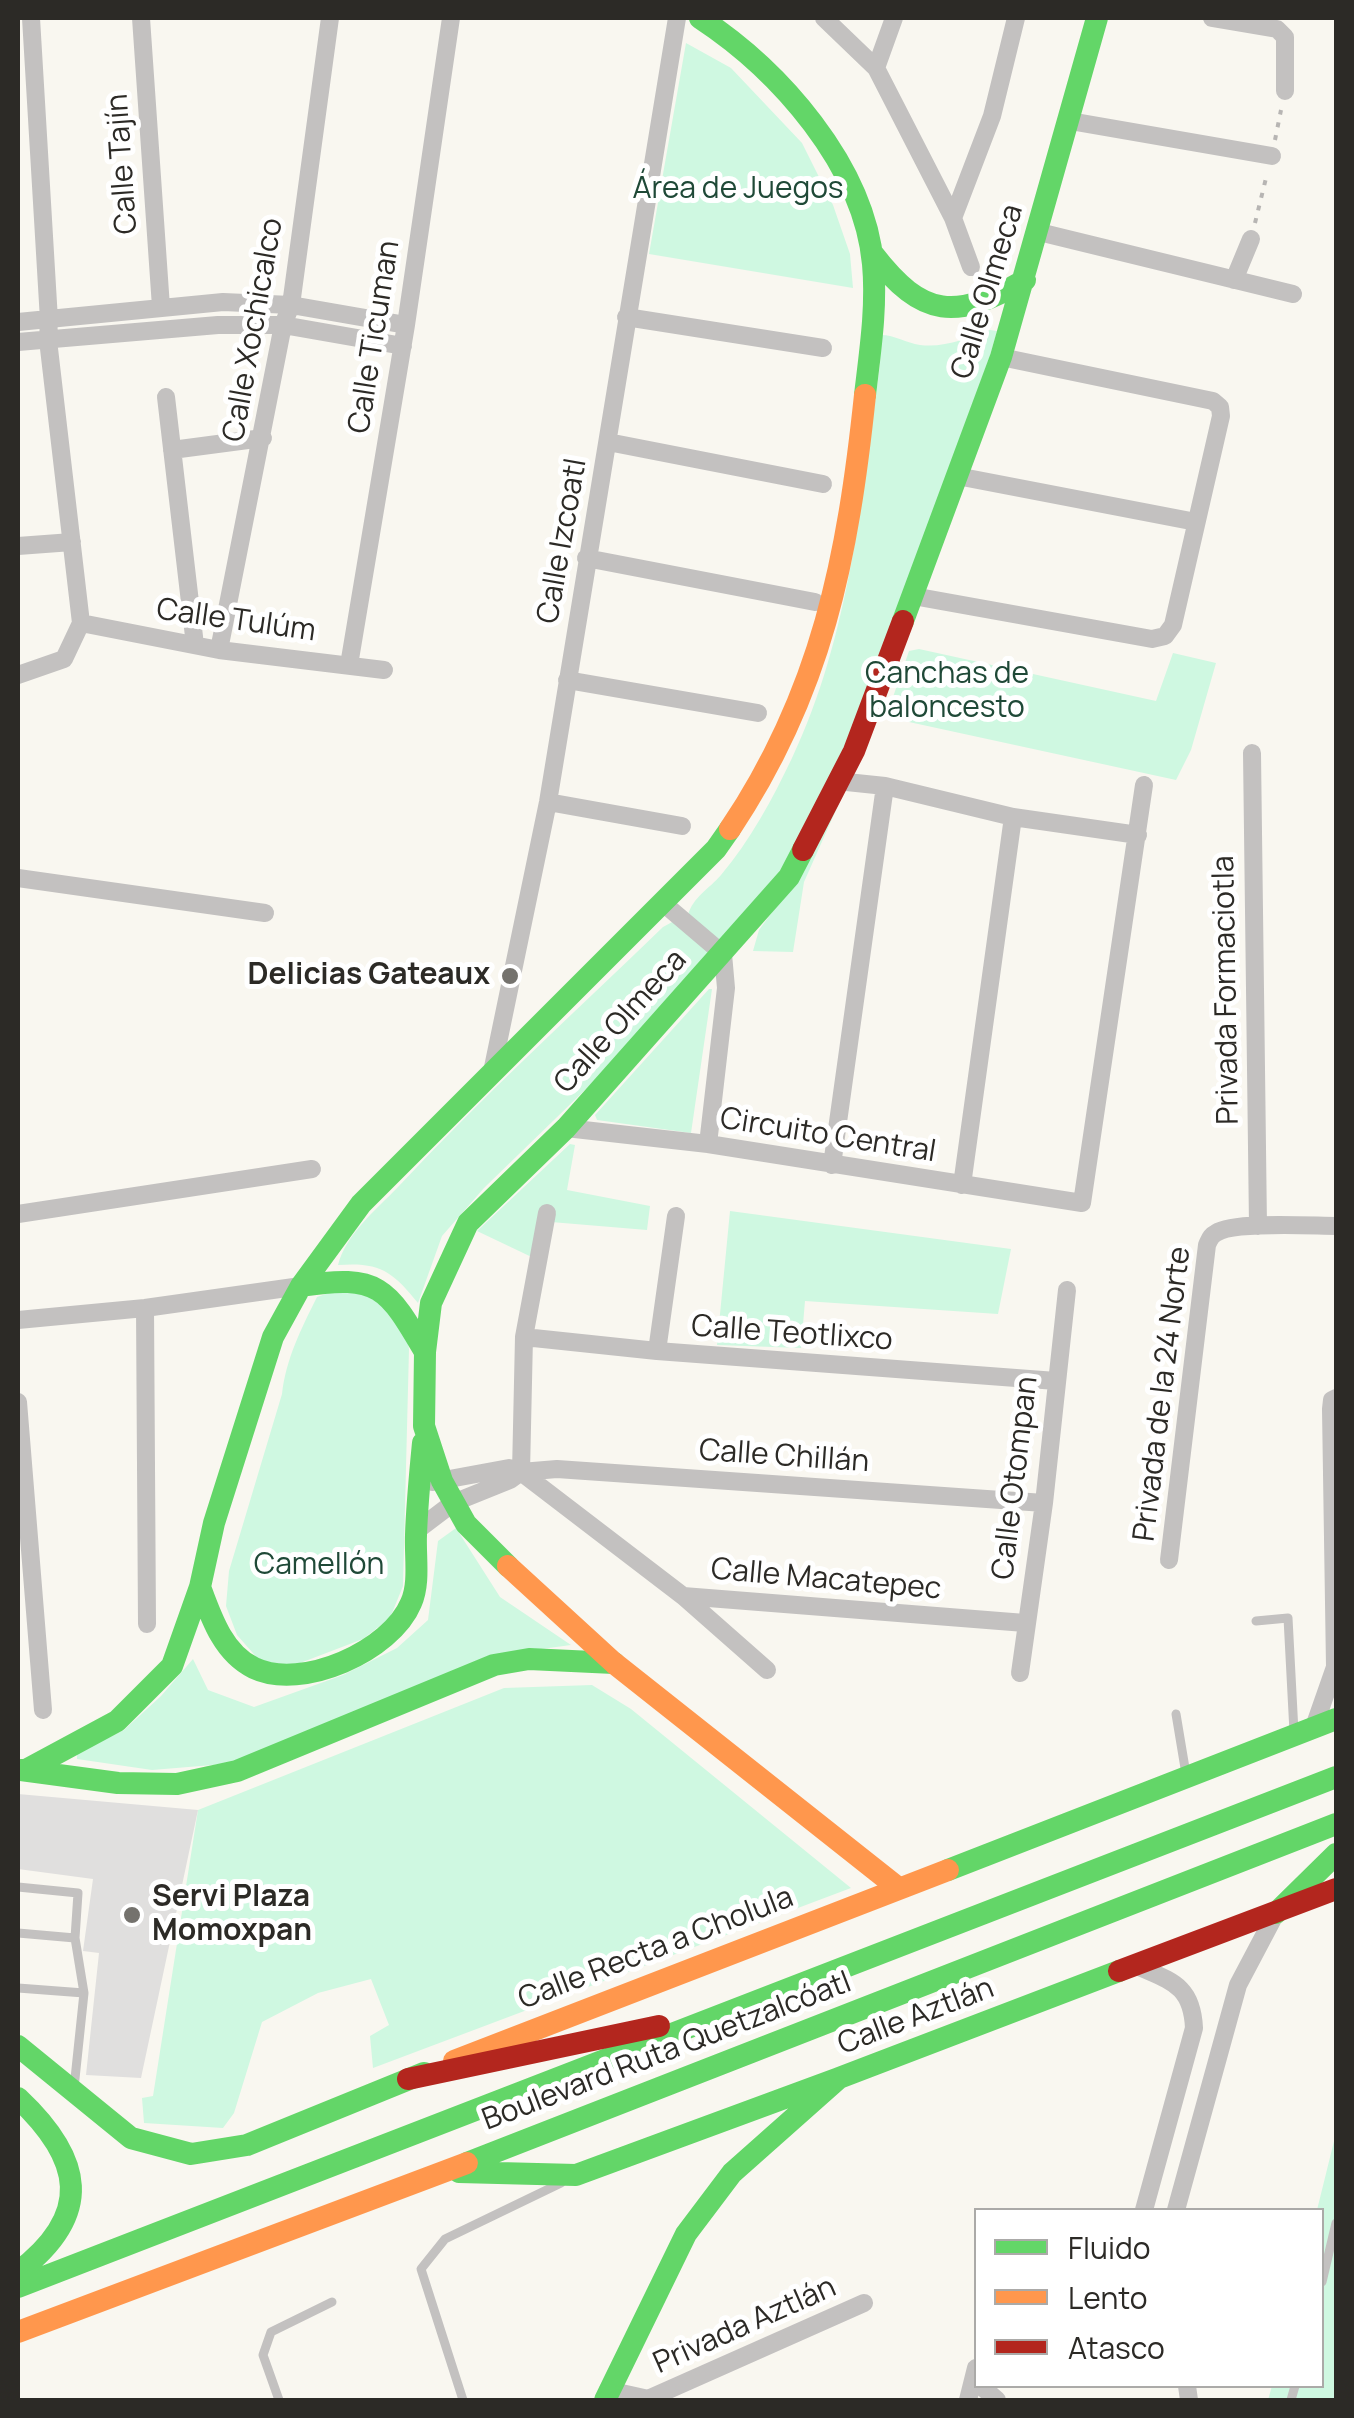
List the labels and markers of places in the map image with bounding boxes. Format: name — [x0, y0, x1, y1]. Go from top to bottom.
place label: Delicias Gateaux — [248, 958, 490, 994]
marker: Delicias Gateaux — [499, 965, 521, 987]
place label: Servi Plaza Momoxpan — [152, 1880, 312, 1950]
marker: Servi Plaza Momoxpan — [121, 1904, 143, 1926]

